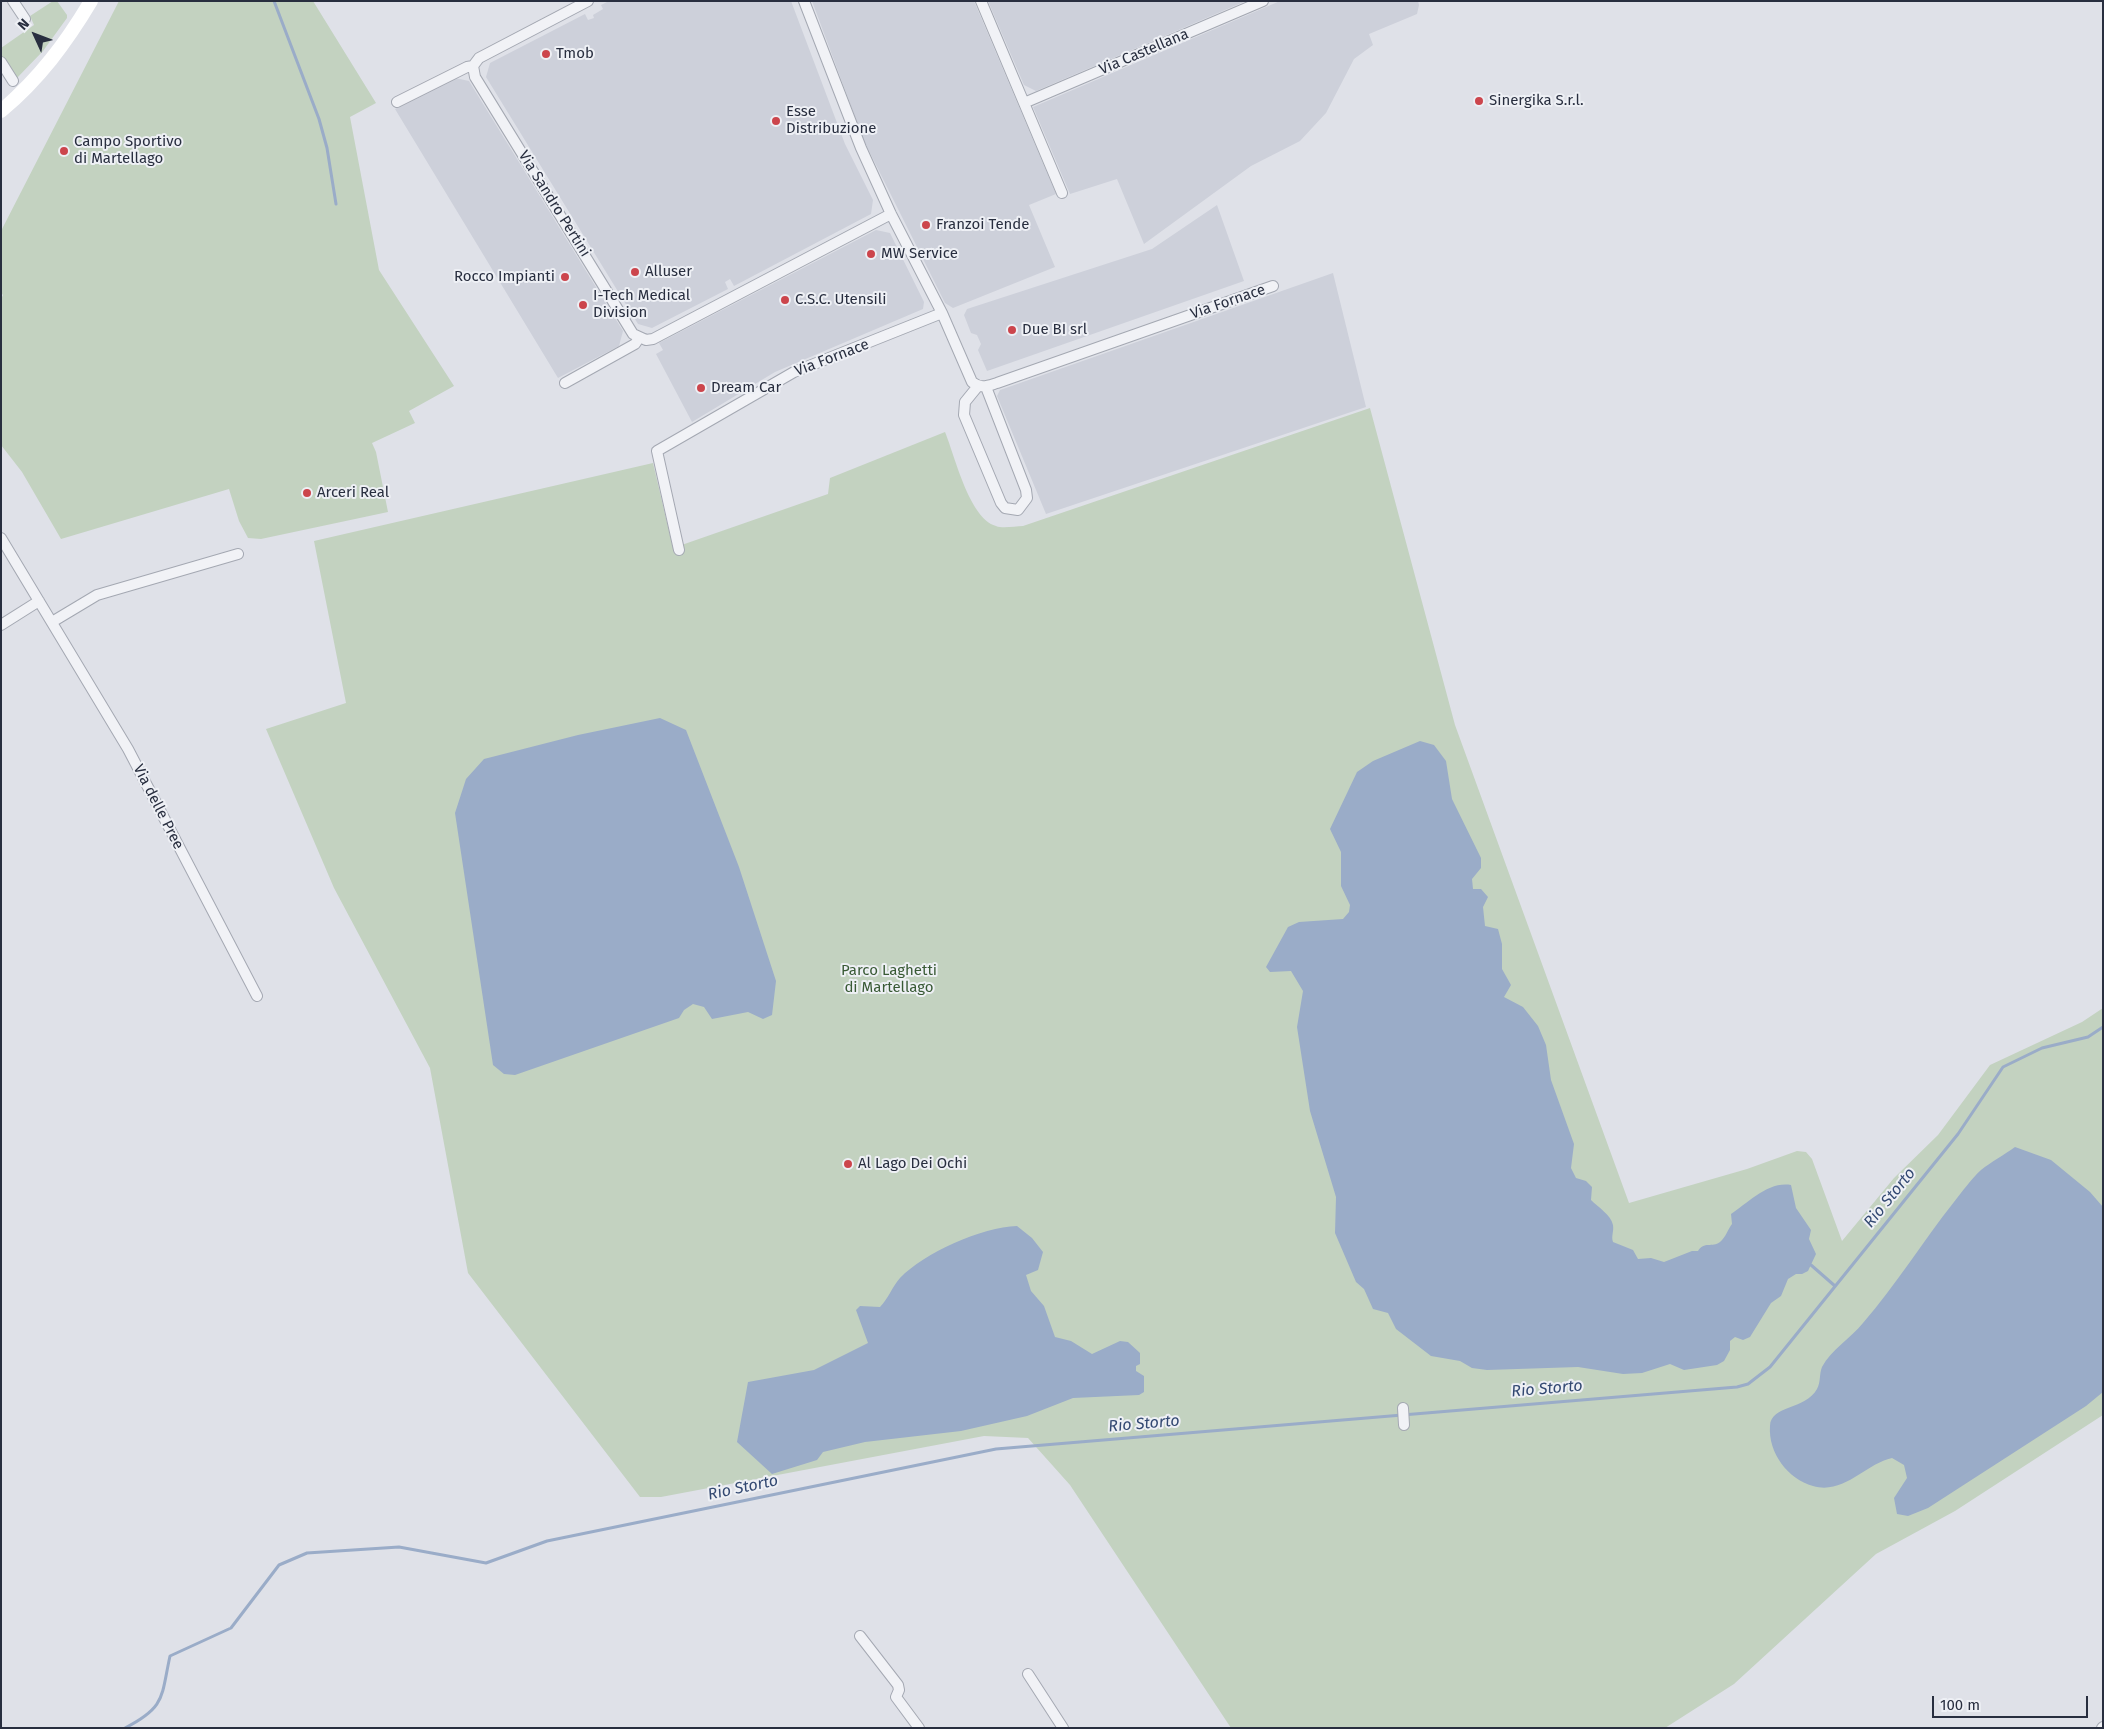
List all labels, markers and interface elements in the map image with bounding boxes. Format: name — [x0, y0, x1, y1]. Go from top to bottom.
north arrow — [10, 10, 60, 60]
text: N — [14, 15, 33, 34]
street label: Via Castellana — [1097, 25, 1191, 79]
place label: Tmob — [556, 45, 594, 63]
marker: Tmob — [540, 48, 552, 60]
place label: Sinergika S.r.l. — [1489, 92, 1584, 110]
marker: Sinergika S.r.l. — [1473, 95, 1485, 107]
place label: Esse Distribuzione — [786, 103, 876, 138]
marker: Esse Distribuzione — [770, 115, 782, 127]
place label: Campo Sportivo di Martellago — [74, 133, 182, 168]
marker: Campo Sportivo di Martellago — [58, 145, 70, 157]
street label: Via Sandro Pertini — [514, 148, 594, 260]
place label: Franzoi Tende — [936, 216, 1030, 234]
marker: Franzoi Tende — [920, 219, 932, 231]
place label: MW Service — [881, 245, 958, 263]
marker: MW Service — [865, 248, 877, 260]
place label: Alluser — [645, 263, 692, 281]
marker: Alluser — [629, 266, 641, 278]
place label: Rocco Impianti — [454, 268, 555, 286]
marker: Rocco Impianti — [559, 271, 571, 283]
street label: Via Fornace — [1188, 281, 1268, 323]
place label: I-Tech Medical Division — [593, 287, 690, 322]
place label: C.S.C. Utensili — [795, 291, 886, 309]
marker: C.S.C. Utensili — [779, 294, 791, 306]
marker: I-Tech Medical Division — [577, 299, 589, 311]
place label: Due BI srl — [1022, 321, 1087, 339]
marker: Due BI srl — [1006, 324, 1018, 336]
street label: Via Fornace — [792, 336, 872, 380]
place label: Dream Car — [711, 379, 781, 397]
marker: Dream Car — [695, 382, 707, 394]
place label: Arceri Real — [317, 484, 389, 502]
marker: Arceri Real — [301, 487, 313, 499]
street label: Via delle Pree — [129, 762, 187, 852]
park label: Parco Laghetti di Martellago — [841, 962, 937, 997]
place label: Al Lago Dei Ochi — [858, 1155, 967, 1173]
marker: Al Lago Dei Ochi — [842, 1158, 854, 1170]
water label: Rio Storto — [1860, 1164, 1920, 1232]
water label: Rio Storto — [1511, 1376, 1583, 1402]
water label: Rio Storto — [1108, 1411, 1180, 1437]
water label: Rio Storto — [706, 1471, 780, 1505]
scale bar — [1934, 1686, 2090, 1718]
text: 100 m — [1940, 1696, 1980, 1714]

